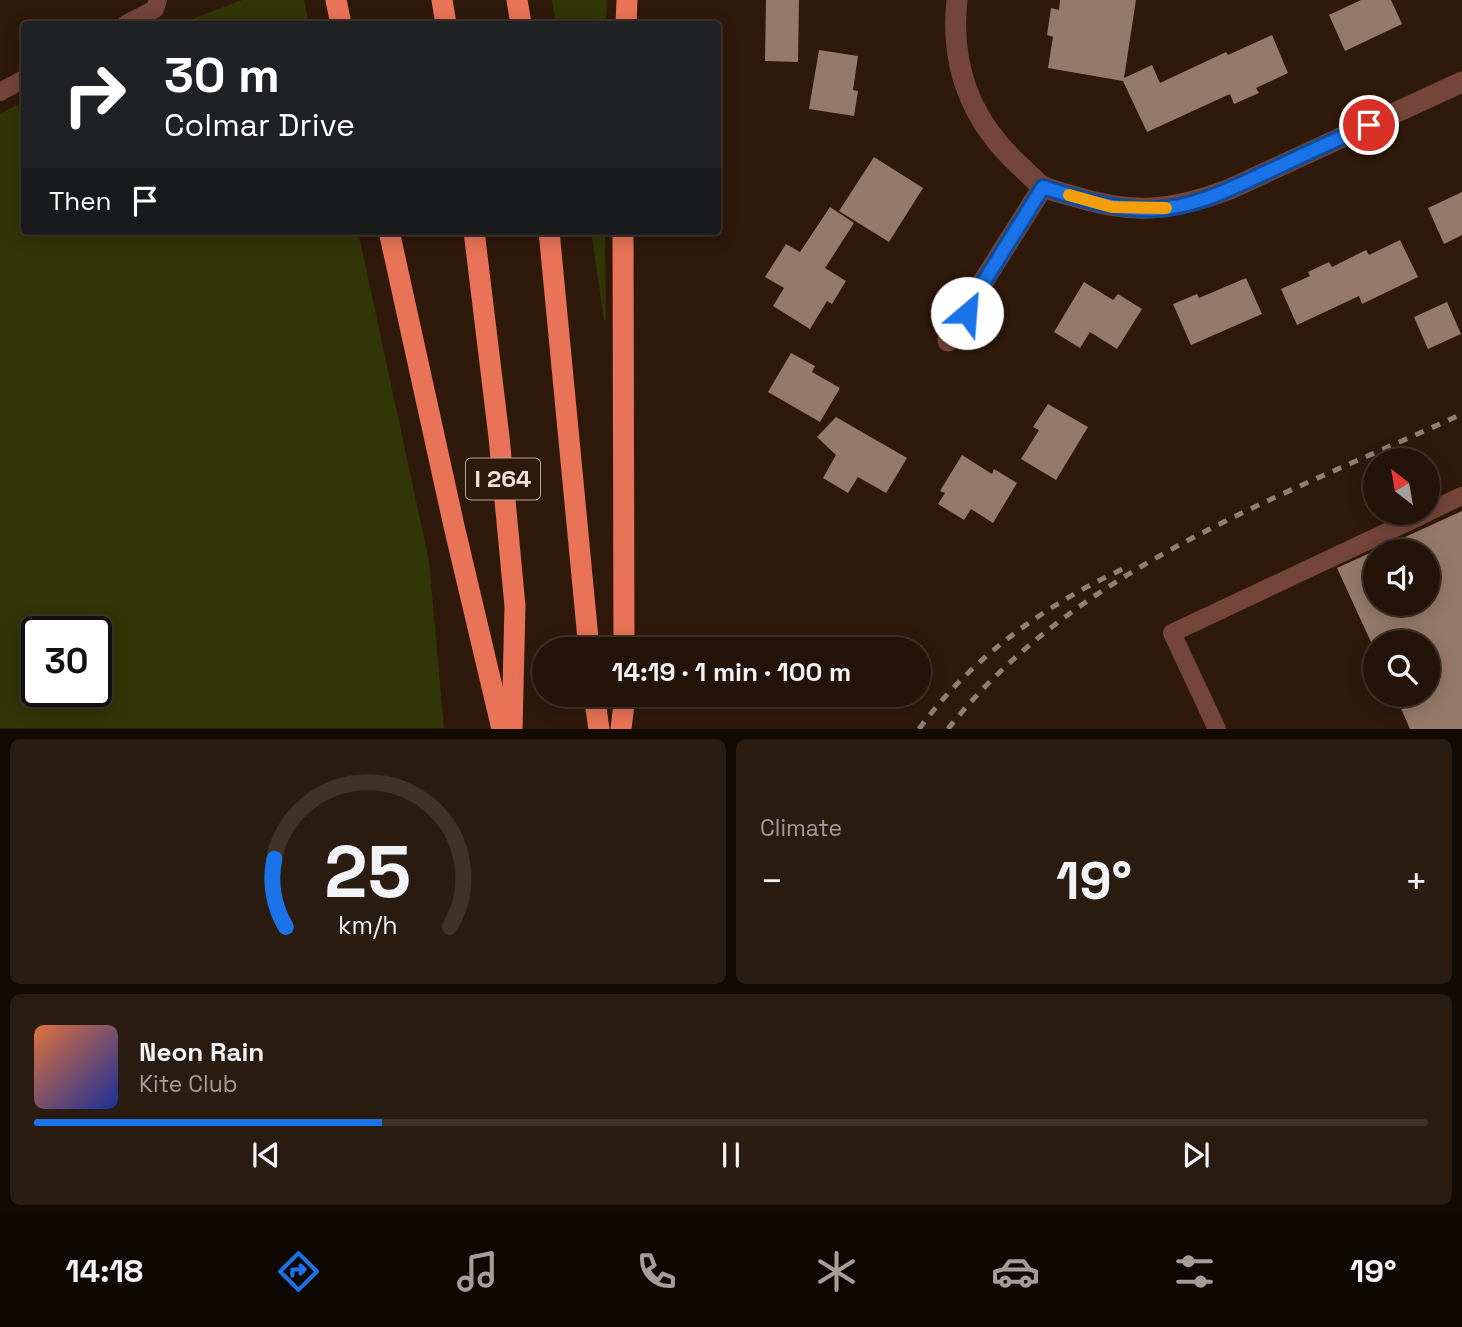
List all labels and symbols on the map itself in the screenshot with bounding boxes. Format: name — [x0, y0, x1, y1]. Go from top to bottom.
pin — [1339, 95, 1399, 155]
position arrow — [930, 276, 1004, 350]
north arrow — [1363, 448, 1440, 525]
road number: I 264 — [466, 458, 540, 500]
speed limit sign: 30 — [21, 616, 112, 707]

